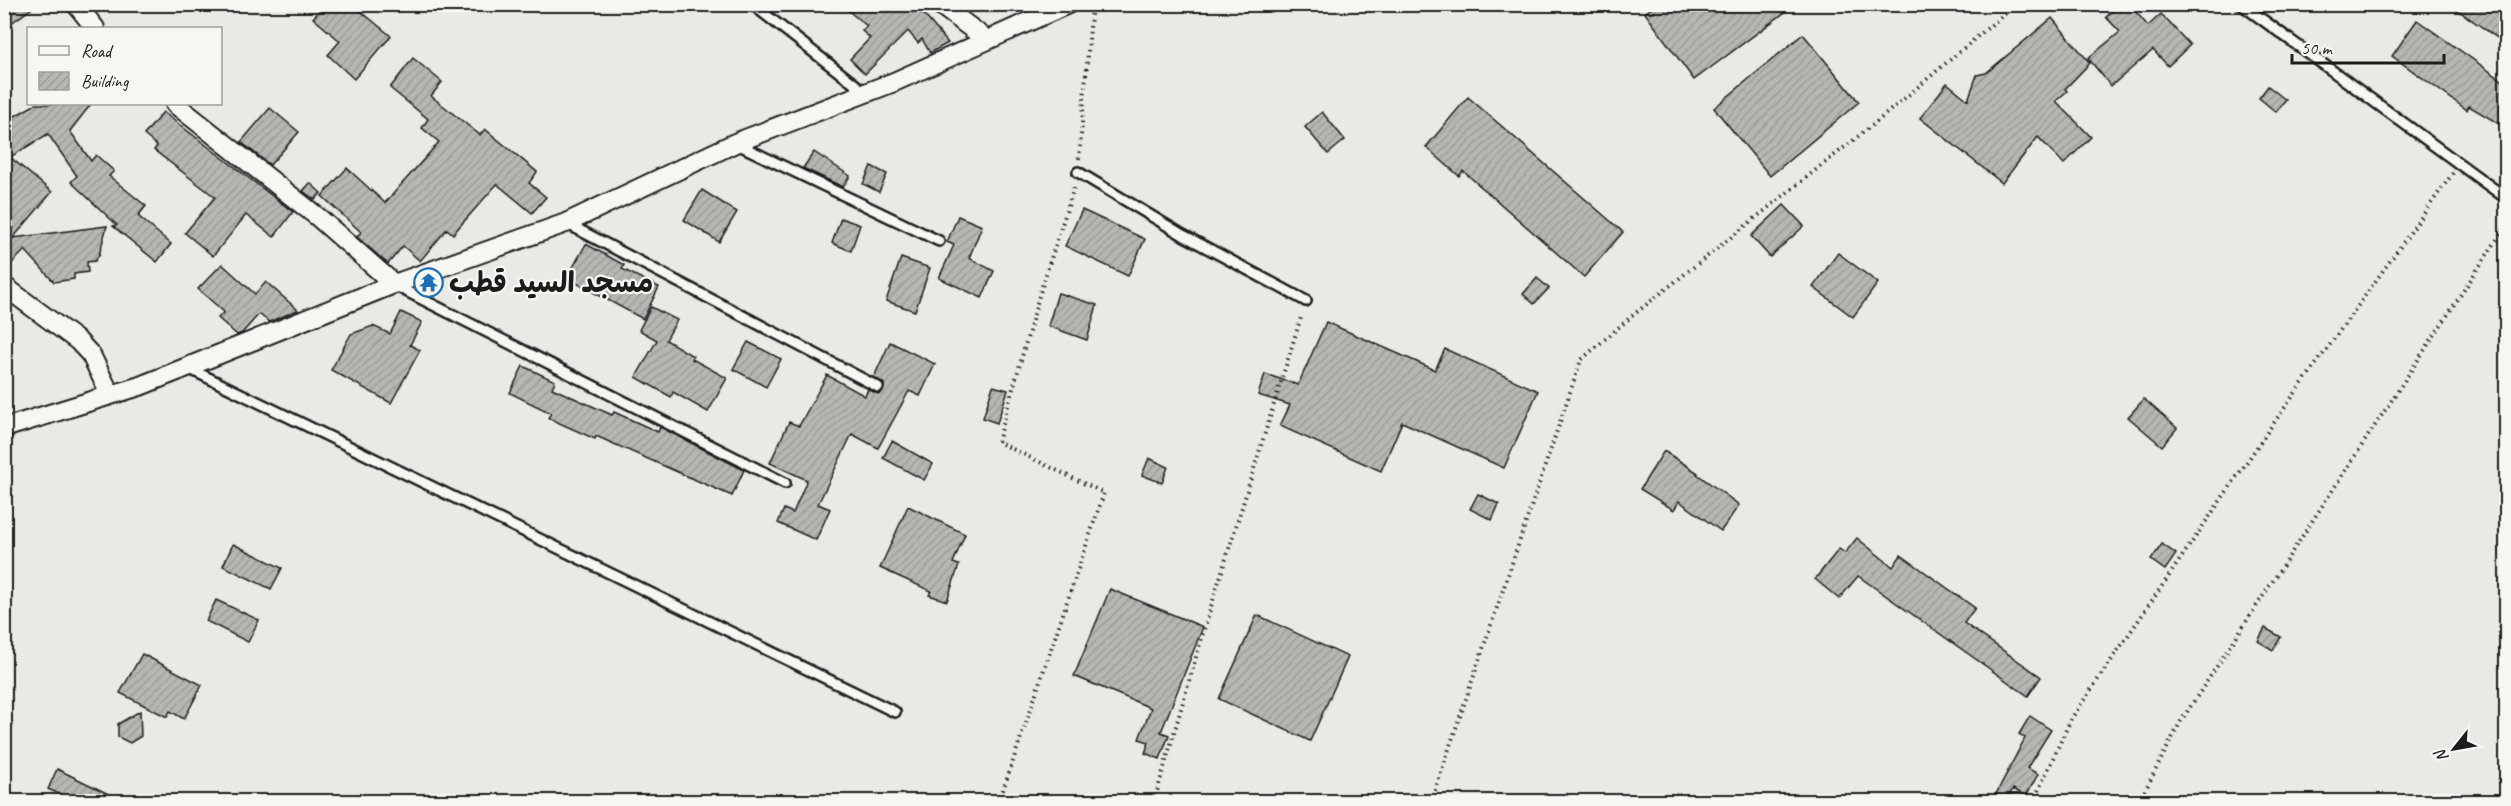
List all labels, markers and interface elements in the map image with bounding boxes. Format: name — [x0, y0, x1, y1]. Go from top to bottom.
legend — [27, 27, 222, 105]
scale bar — [2292, 27, 2444, 65]
text: 50 m — [2301, 37, 2334, 59]
text: Road — [81, 40, 114, 62]
text: Building — [81, 70, 130, 92]
place label: مسجد السيد قطب — [449, 265, 653, 300]
temple icon: مسجد السيد قطب — [412, 266, 444, 298]
north arrow — [2424, 719, 2484, 779]
text: N — [2429, 744, 2453, 766]

